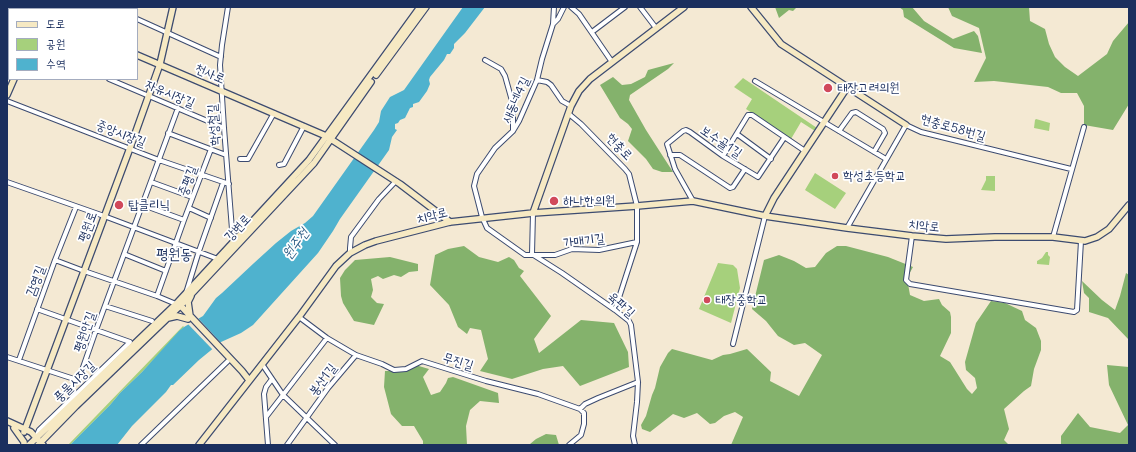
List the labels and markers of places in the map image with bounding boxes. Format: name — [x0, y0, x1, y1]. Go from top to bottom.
place label: 태장고려의원 — [837, 80, 900, 96]
marker: 태장고려의원 — [822, 82, 834, 94]
place label: 학성초등학교 — [843, 168, 906, 184]
marker: 학성초등학교 — [830, 171, 840, 181]
place label: 하나한의원 — [563, 193, 615, 209]
marker: 하나한의원 — [548, 195, 560, 207]
place label: 탑클리닉 — [128, 197, 170, 213]
marker: 탑클리닉 — [113, 199, 125, 211]
place label: 태장중학교 — [715, 292, 767, 308]
marker: 태장중학교 — [702, 295, 712, 305]

